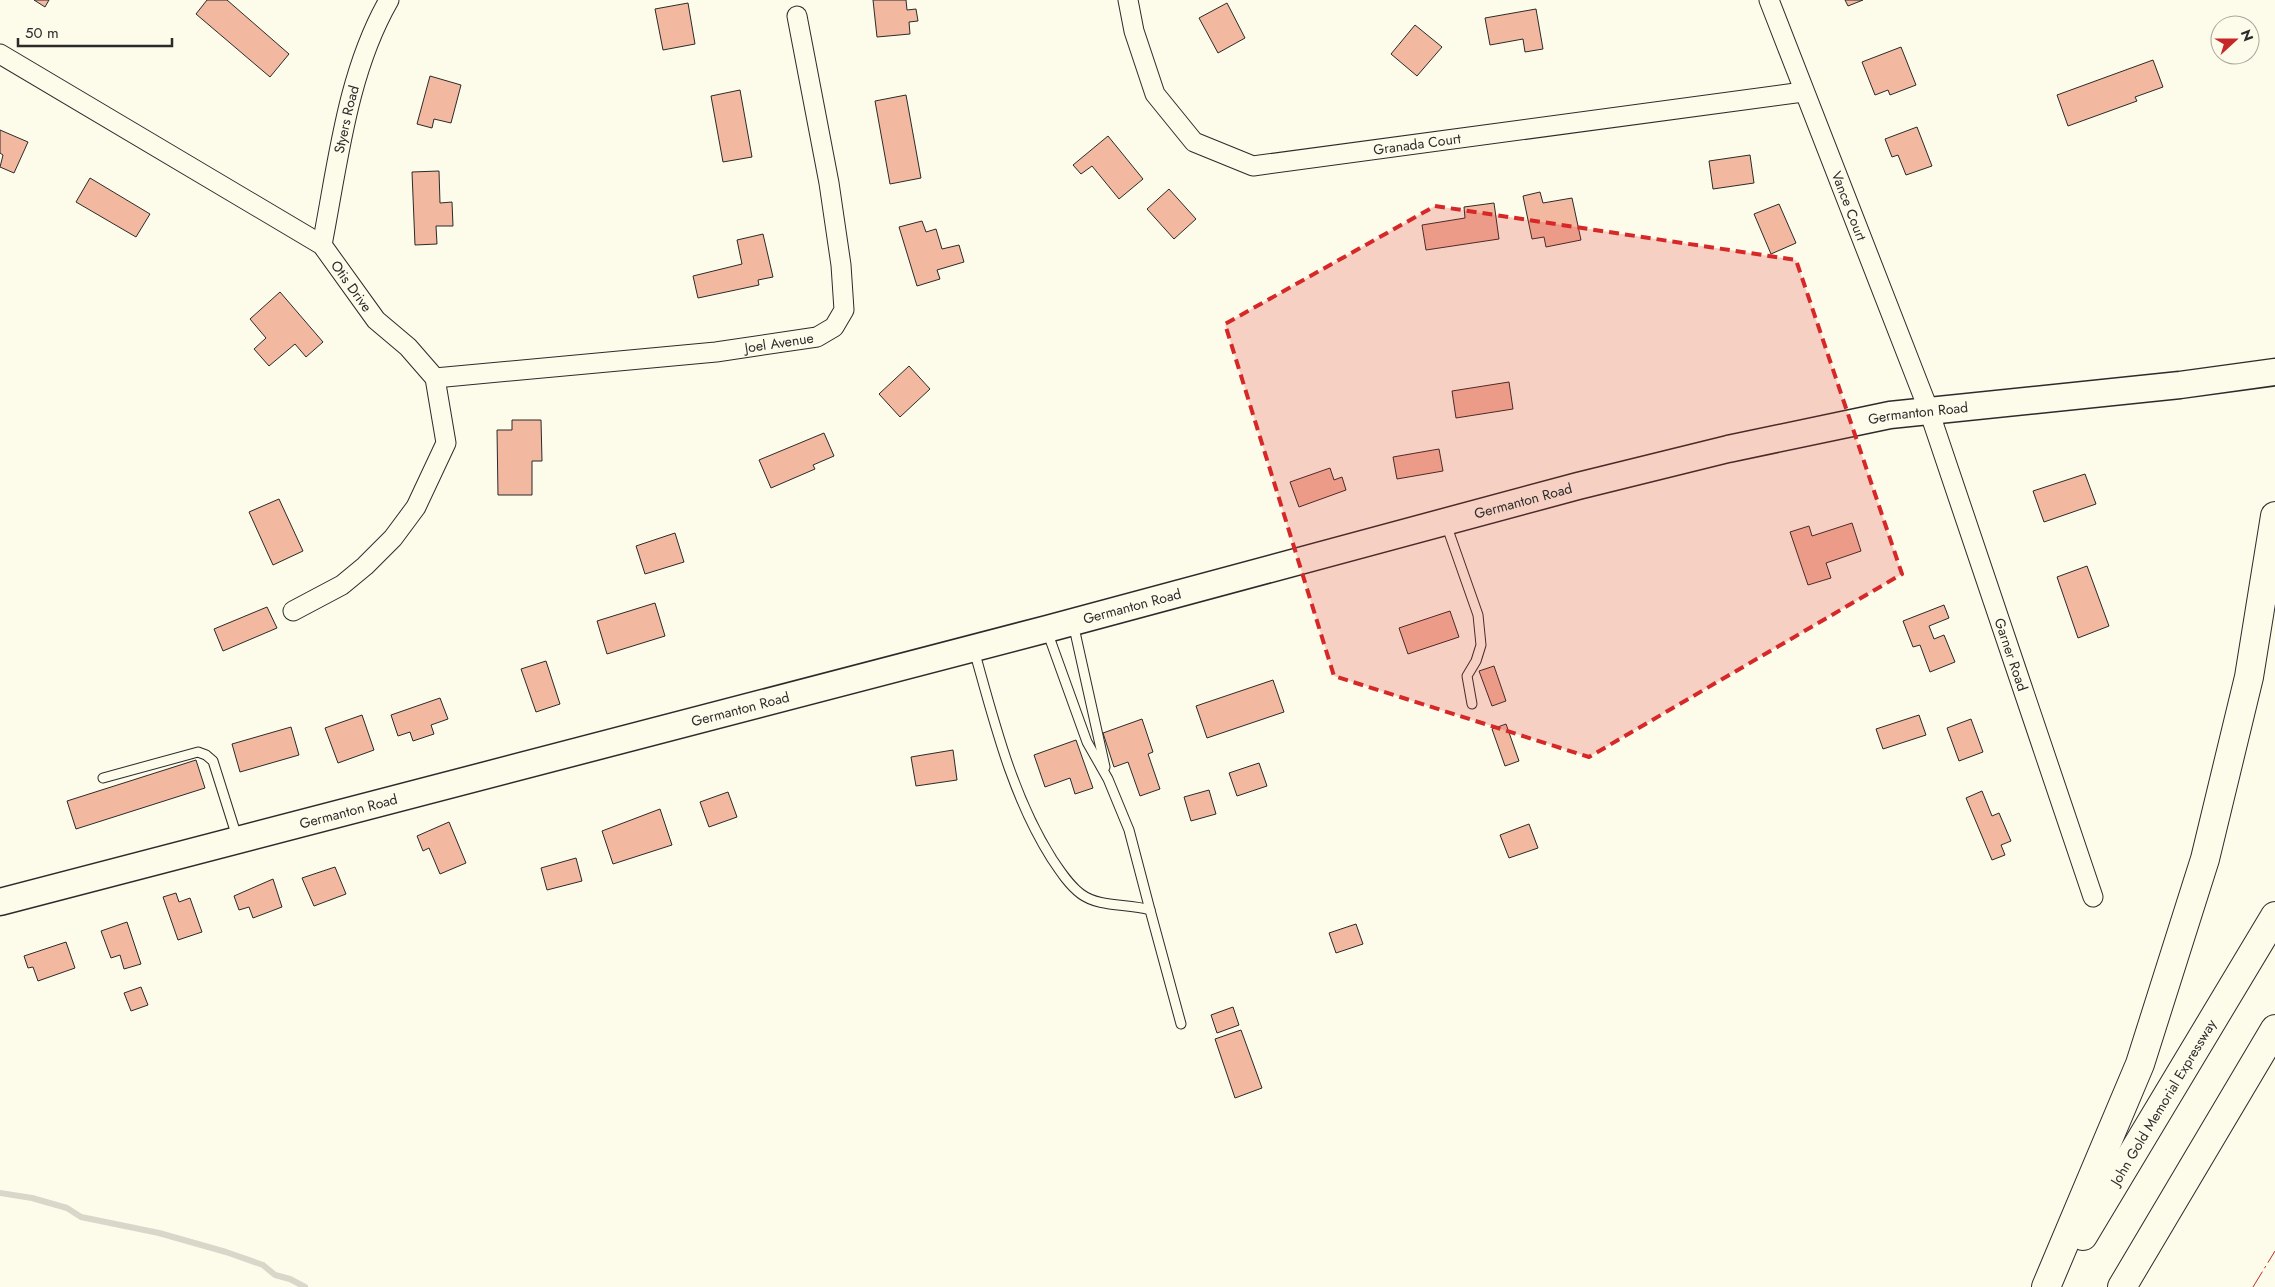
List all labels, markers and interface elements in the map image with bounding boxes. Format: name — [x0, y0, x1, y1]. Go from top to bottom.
scale bar — [18, 15, 171, 47]
north arrow — [2210, 15, 2260, 65]
text: 50 m — [25, 22, 59, 44]
text: N — [2236, 27, 2258, 44]
street label: Styers Road — [329, 83, 364, 155]
street label: Granada Court — [1372, 128, 1463, 160]
street label: Vance Court — [1827, 168, 1872, 244]
street label: Otis Drive — [326, 256, 377, 316]
street label: Joel Avenue — [741, 328, 815, 358]
street label: Germanton Road — [1866, 397, 1969, 429]
street label: Germanton Road — [1472, 478, 1574, 524]
street label: Germanton Road — [1081, 583, 1183, 629]
street label: Garner Road — [1989, 615, 2033, 694]
street label: Germanton Road — [689, 687, 792, 731]
street label: Germanton Road — [297, 789, 400, 834]
street label: John Gold Memorial Expressway — [2105, 1015, 2221, 1191]

